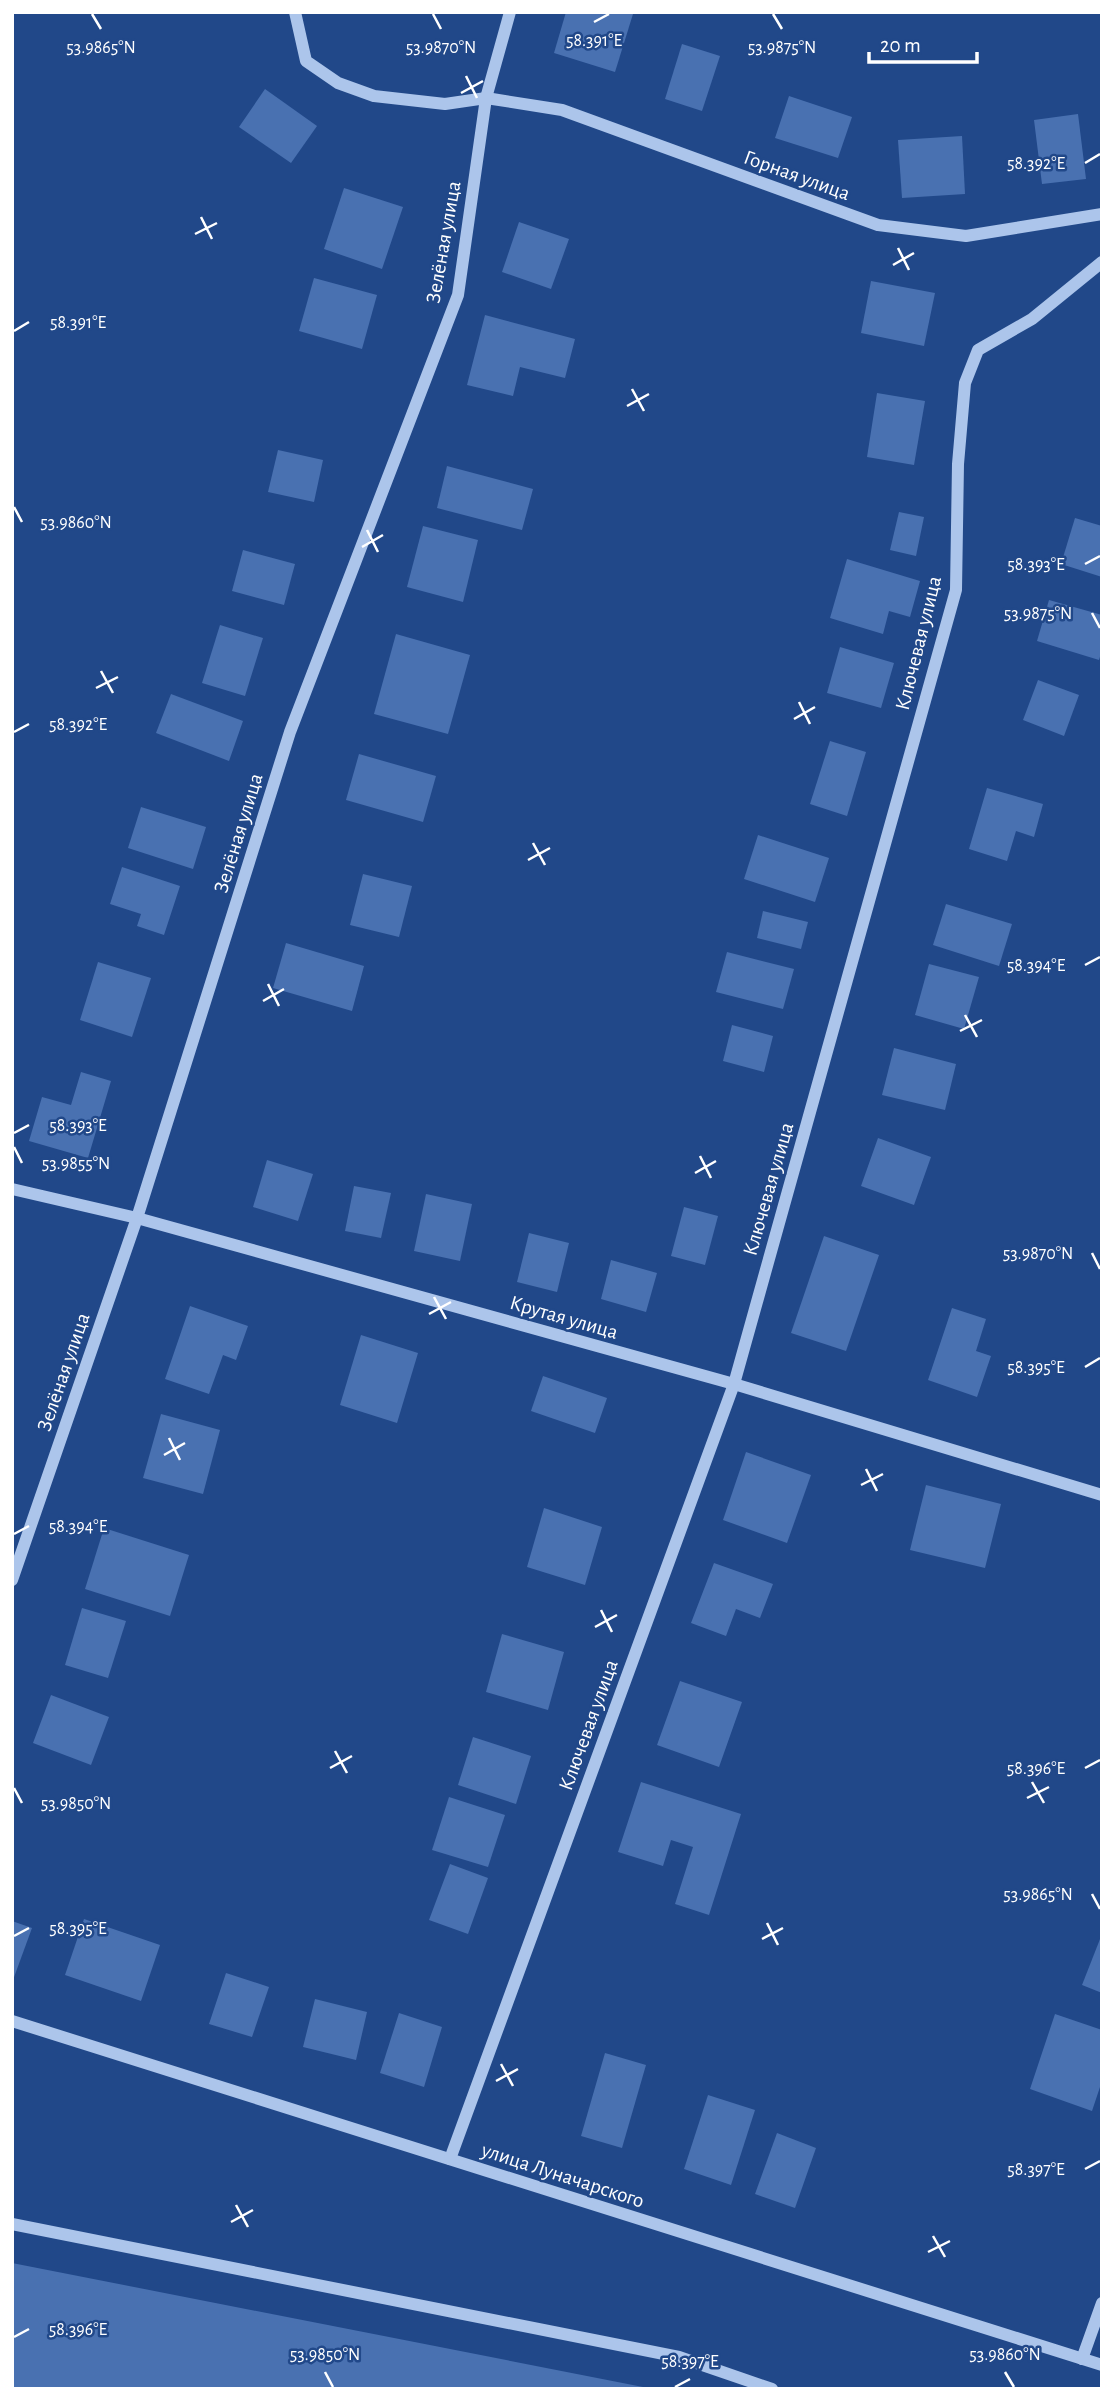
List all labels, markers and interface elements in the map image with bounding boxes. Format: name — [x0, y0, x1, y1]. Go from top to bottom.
scale bar — [869, 21, 978, 65]
text: 58.391°E — [566, 32, 622, 50]
text: 20 m — [880, 35, 921, 56]
text: 53.9865°N — [66, 39, 136, 57]
text: 53.9870°N — [406, 39, 476, 57]
text: 53.9875°N — [748, 39, 816, 57]
street label: Горная улица — [741, 147, 853, 205]
text: 58.392°E — [1007, 155, 1065, 173]
street label: Зелёная улица — [422, 179, 465, 305]
text: 58.391°E — [50, 314, 106, 332]
text: 53.9860°N — [40, 514, 112, 532]
text: 58.393°E — [1007, 556, 1065, 574]
street label: Ключевая улица — [892, 573, 945, 712]
text: 53.9875°N — [1004, 605, 1072, 623]
text: 58.392°E — [49, 716, 107, 734]
street label: Зелёная улица — [210, 771, 267, 895]
text: 58.394°E — [1007, 957, 1066, 975]
text: 58.393°E — [49, 1117, 107, 1135]
street label: Ключевая улица — [739, 1120, 798, 1258]
text: 53.9855°N — [42, 1155, 110, 1173]
text: 53.9870°N — [1003, 1245, 1073, 1263]
street label: Крутая улица — [507, 1292, 621, 1343]
street label: Зелёная улица — [33, 1310, 94, 1434]
text: 58.395°E — [1007, 1359, 1065, 1377]
text: 58.394°E — [49, 1518, 108, 1536]
street label: Ключевая улица — [555, 1657, 622, 1793]
text: 58.396°E — [1007, 1760, 1066, 1778]
text: 53.9850°N — [41, 1795, 111, 1813]
text: 53.9865°N — [1003, 1886, 1073, 1904]
text: 58.395°E — [49, 1920, 107, 1938]
street label: улица Луначарского — [478, 2139, 647, 2212]
text: 58.397°E — [1007, 2161, 1065, 2179]
text: 58.396°E — [49, 2321, 108, 2339]
text: 53.9850°N — [290, 2346, 360, 2364]
text: 53.9860°N — [969, 2346, 1041, 2364]
text: 58.397°E — [661, 2353, 719, 2371]

